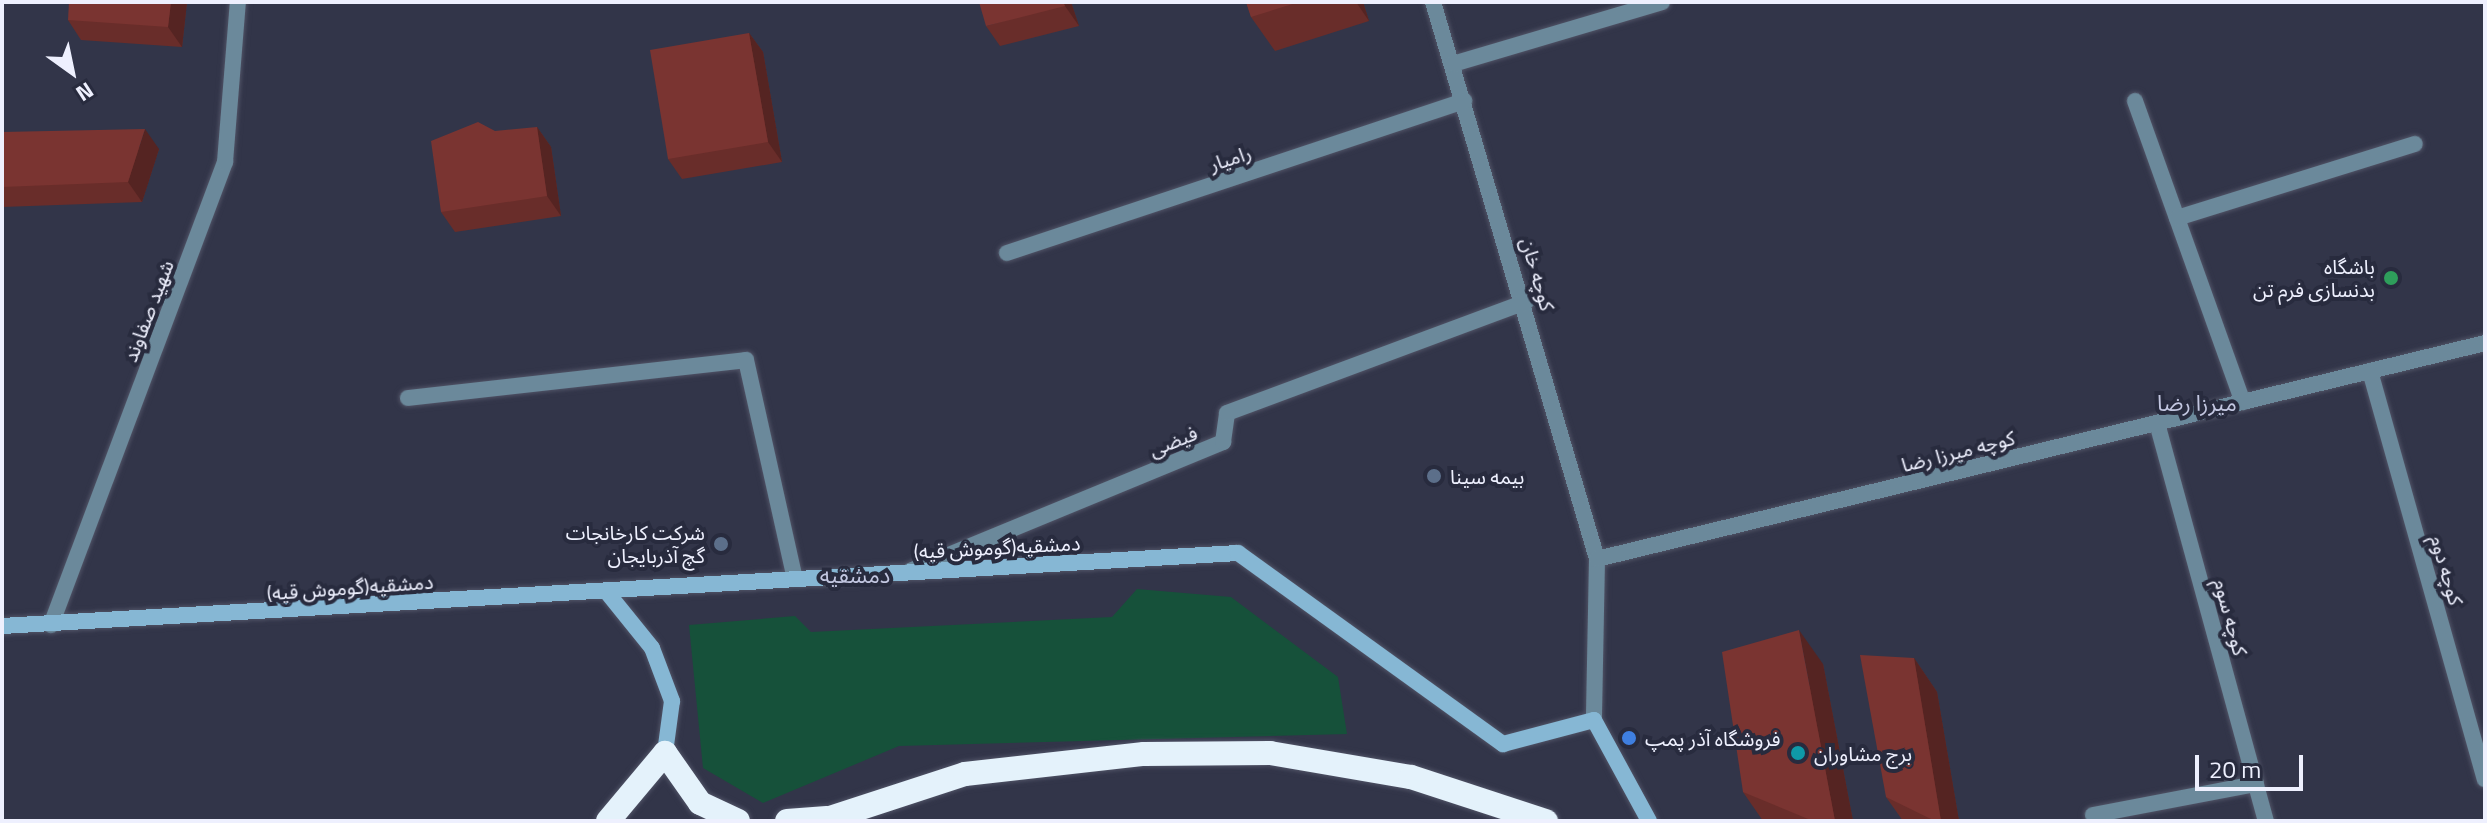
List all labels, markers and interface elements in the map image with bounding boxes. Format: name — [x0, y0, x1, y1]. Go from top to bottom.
north arrow — [32, 32, 112, 112]
text: N — [69, 74, 101, 111]
street label: رامیار — [1206, 140, 1254, 176]
street label: کوچه خان — [1516, 235, 1560, 313]
place label: باشگاه بدنسازی فرم تن — [2253, 254, 2375, 301]
street label: شهید صفاوند — [118, 257, 178, 365]
marker: باشگاه بدنسازی فرم تن — [2382, 269, 2400, 287]
district label: میرزا رضا — [2157, 391, 2237, 417]
street label: فیضی — [1145, 420, 1201, 462]
street label: کوچه میرزا رضا — [1899, 425, 2017, 477]
place label: بیمه سینا — [1450, 464, 1524, 488]
marker: بیمه سینا — [1425, 467, 1443, 485]
place label: شرکت کارخانجات گچ آذربایجان — [566, 520, 705, 567]
street label: دمشقیه(گوموش قیه) — [913, 531, 1081, 563]
street label: کوچه دوم — [2426, 532, 2468, 608]
marker: شرکت کارخانجات گچ آذربایجان — [712, 535, 730, 553]
district label: دمشقیه — [820, 563, 890, 589]
street label: دمشقیه(گوموش قیه) — [266, 569, 434, 605]
street label: کوچه سوم — [2209, 576, 2253, 658]
place label: فروشگاه آذر پمپ — [1645, 726, 1780, 750]
marker: فروشگاه آذر پمپ — [1620, 729, 1638, 747]
scale bar — [2199, 739, 2307, 789]
place label: برج مشاوران — [1814, 741, 1912, 765]
marker: برج مشاوران — [1789, 744, 1807, 762]
text: 20 m — [2209, 751, 2261, 787]

